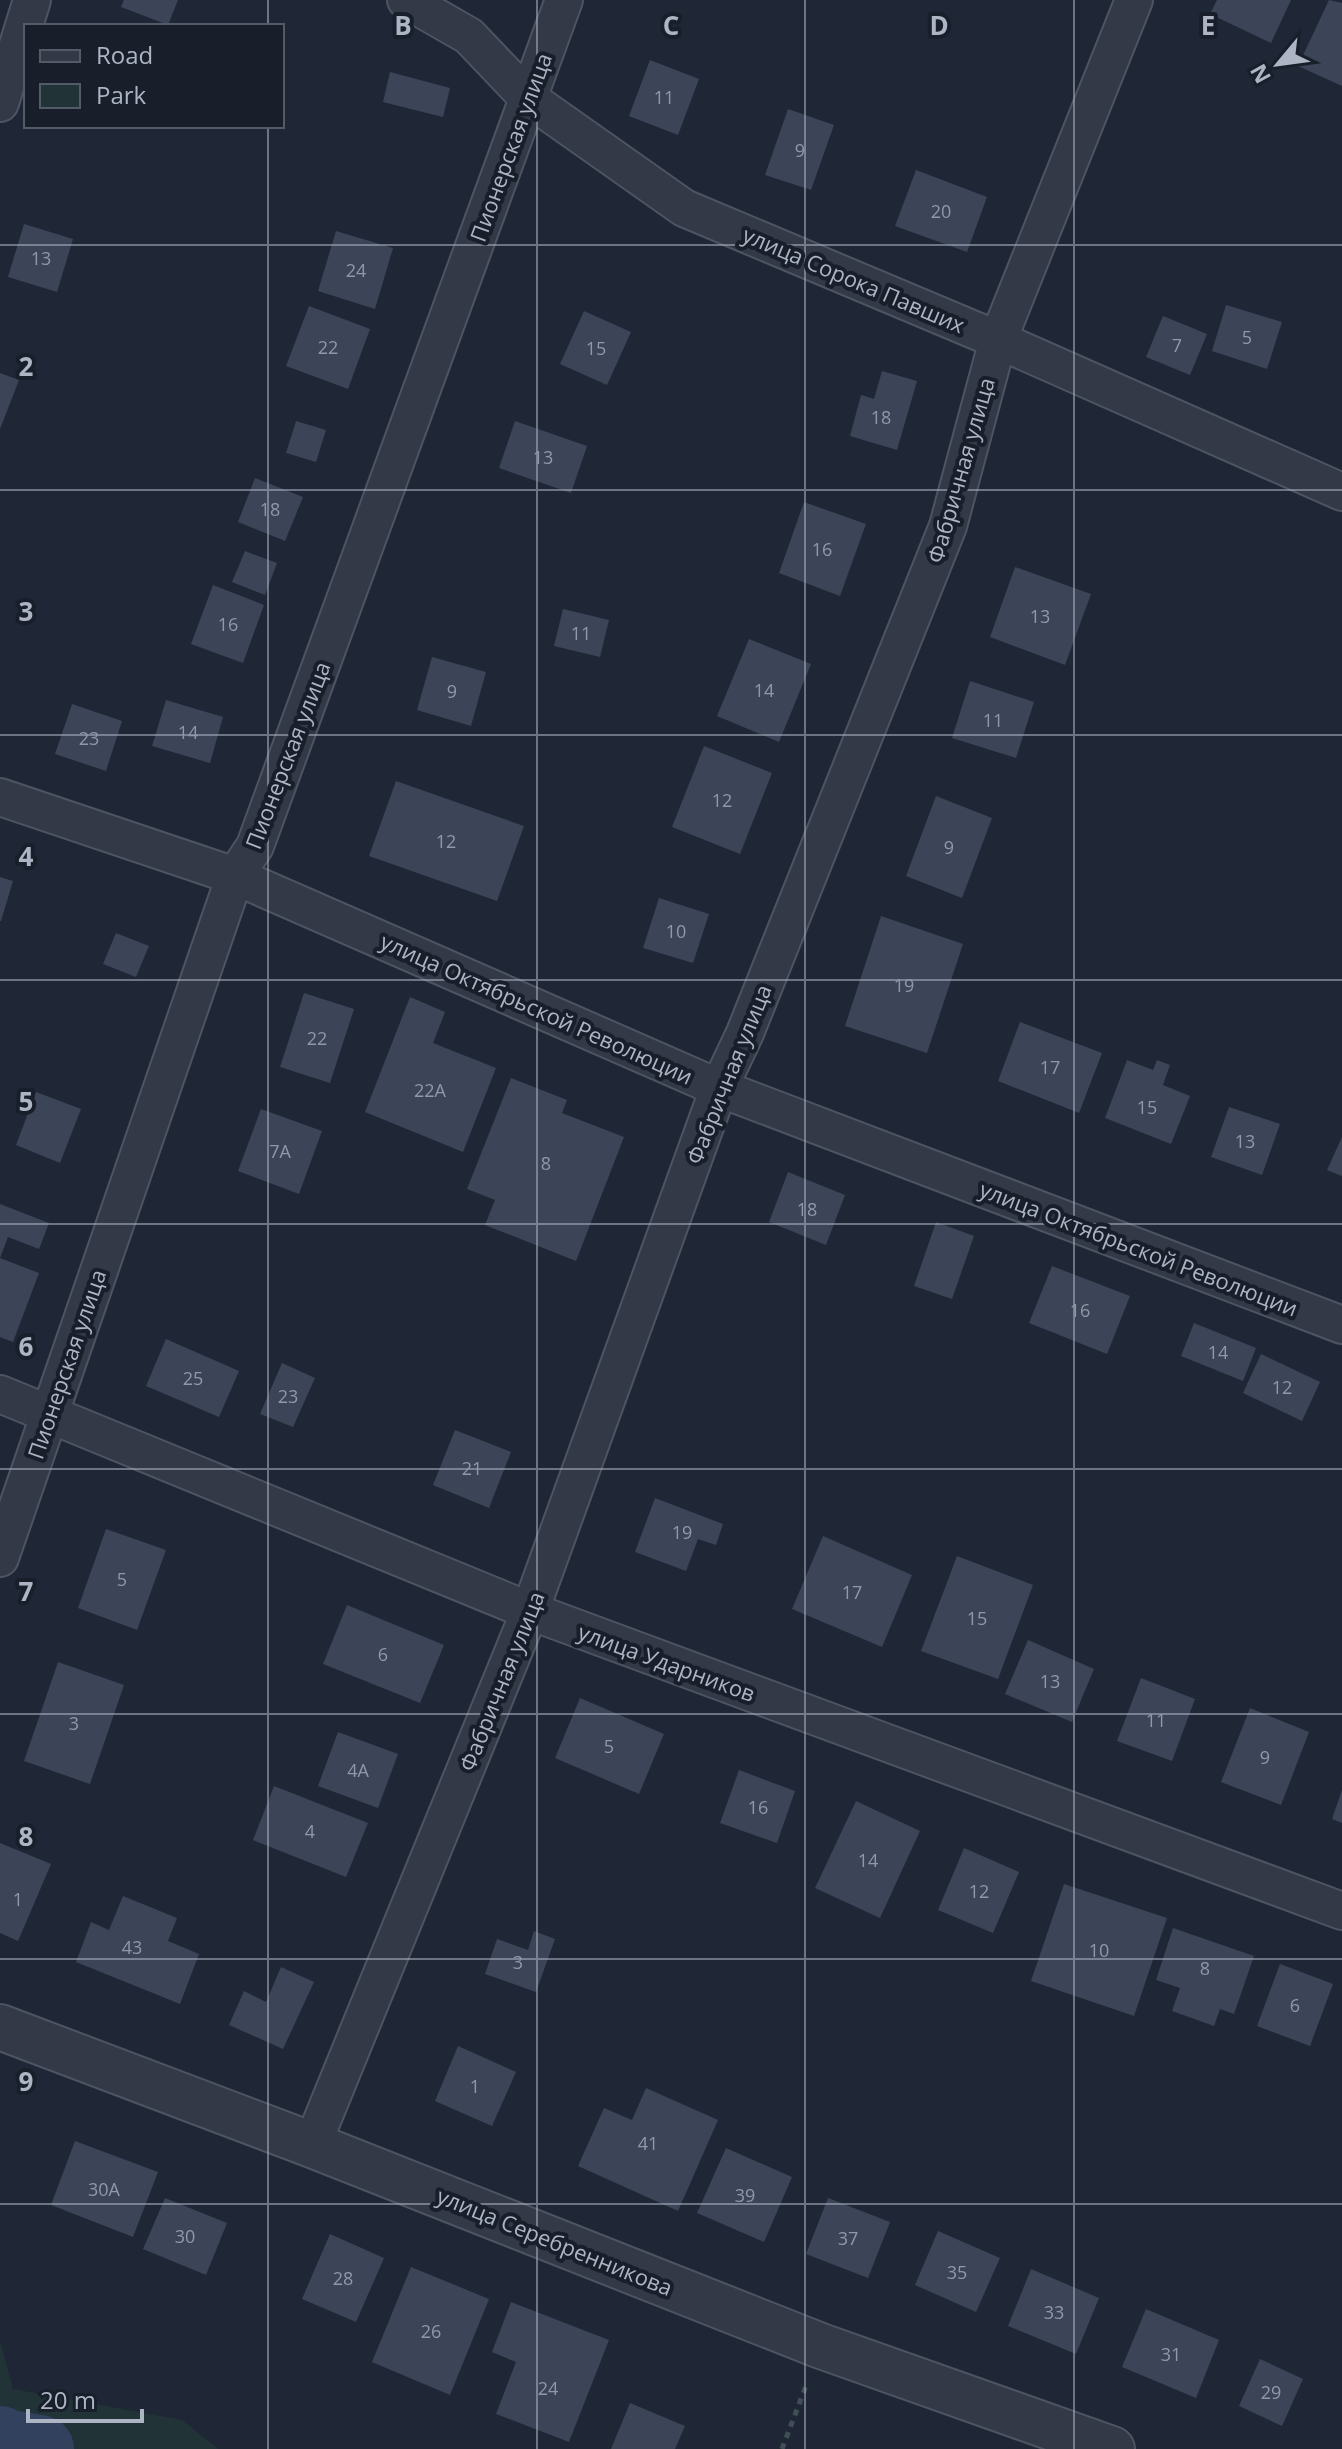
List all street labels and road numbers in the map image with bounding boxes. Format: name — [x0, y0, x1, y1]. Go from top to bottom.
street label: Пионерская улица — [462, 49, 558, 245]
street label: улица Сорока Павших — [738, 219, 970, 340]
street label: Фабричная улица — [919, 374, 1001, 566]
street label: Пионерская улица — [237, 657, 337, 853]
street label: улица Октябрьской Революции — [376, 925, 698, 1091]
street label: Фабричная улица — [678, 980, 778, 1168]
street label: улица Октябрьской Революции — [976, 1173, 1302, 1323]
street label: Пионерская улица — [19, 1265, 113, 1463]
street label: Фабричная улица — [451, 1587, 551, 1775]
street label: улица Ударников — [574, 1616, 760, 1708]
street label: улица Серебренникова — [433, 2180, 677, 2302]

